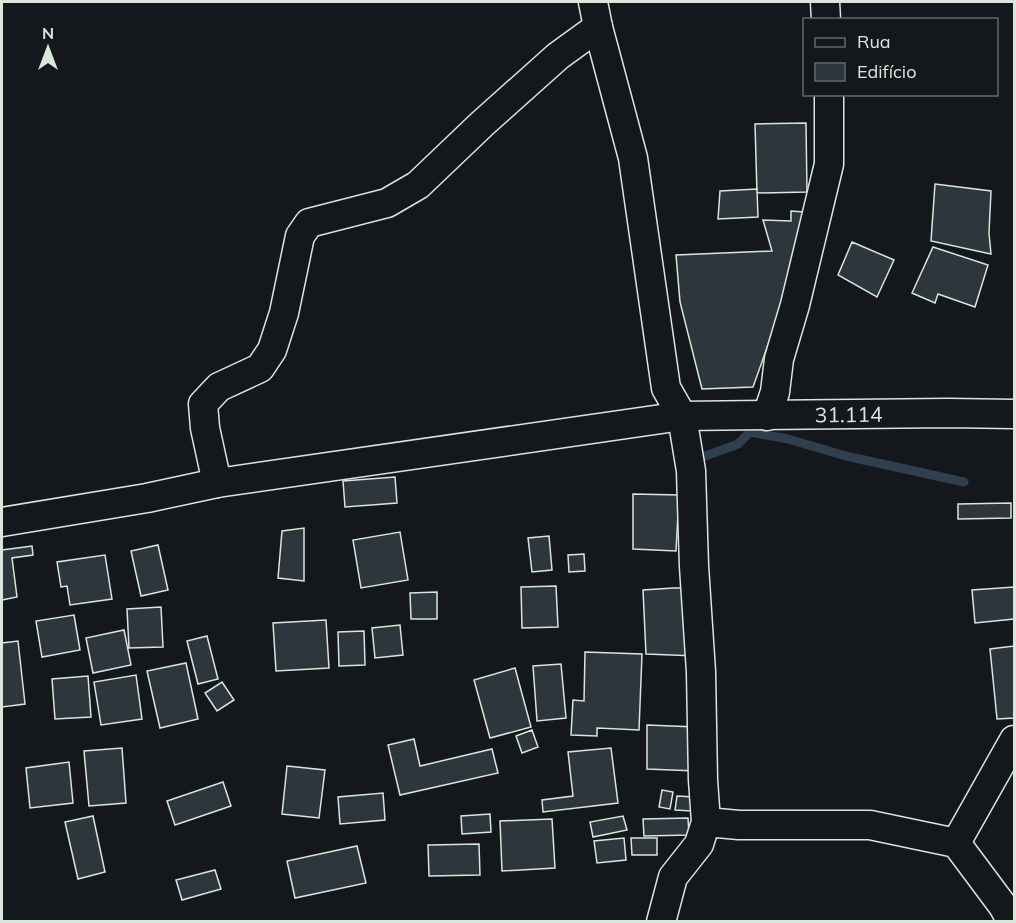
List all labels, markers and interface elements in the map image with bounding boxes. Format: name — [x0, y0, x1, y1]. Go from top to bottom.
north arrow — [18, 18, 78, 78]
legend — [803, 18, 998, 96]
text: N — [42, 23, 54, 43]
text: Rua — [857, 30, 891, 53]
text: Edifício — [857, 60, 916, 83]
street label: 31.114 — [815, 401, 883, 428]

